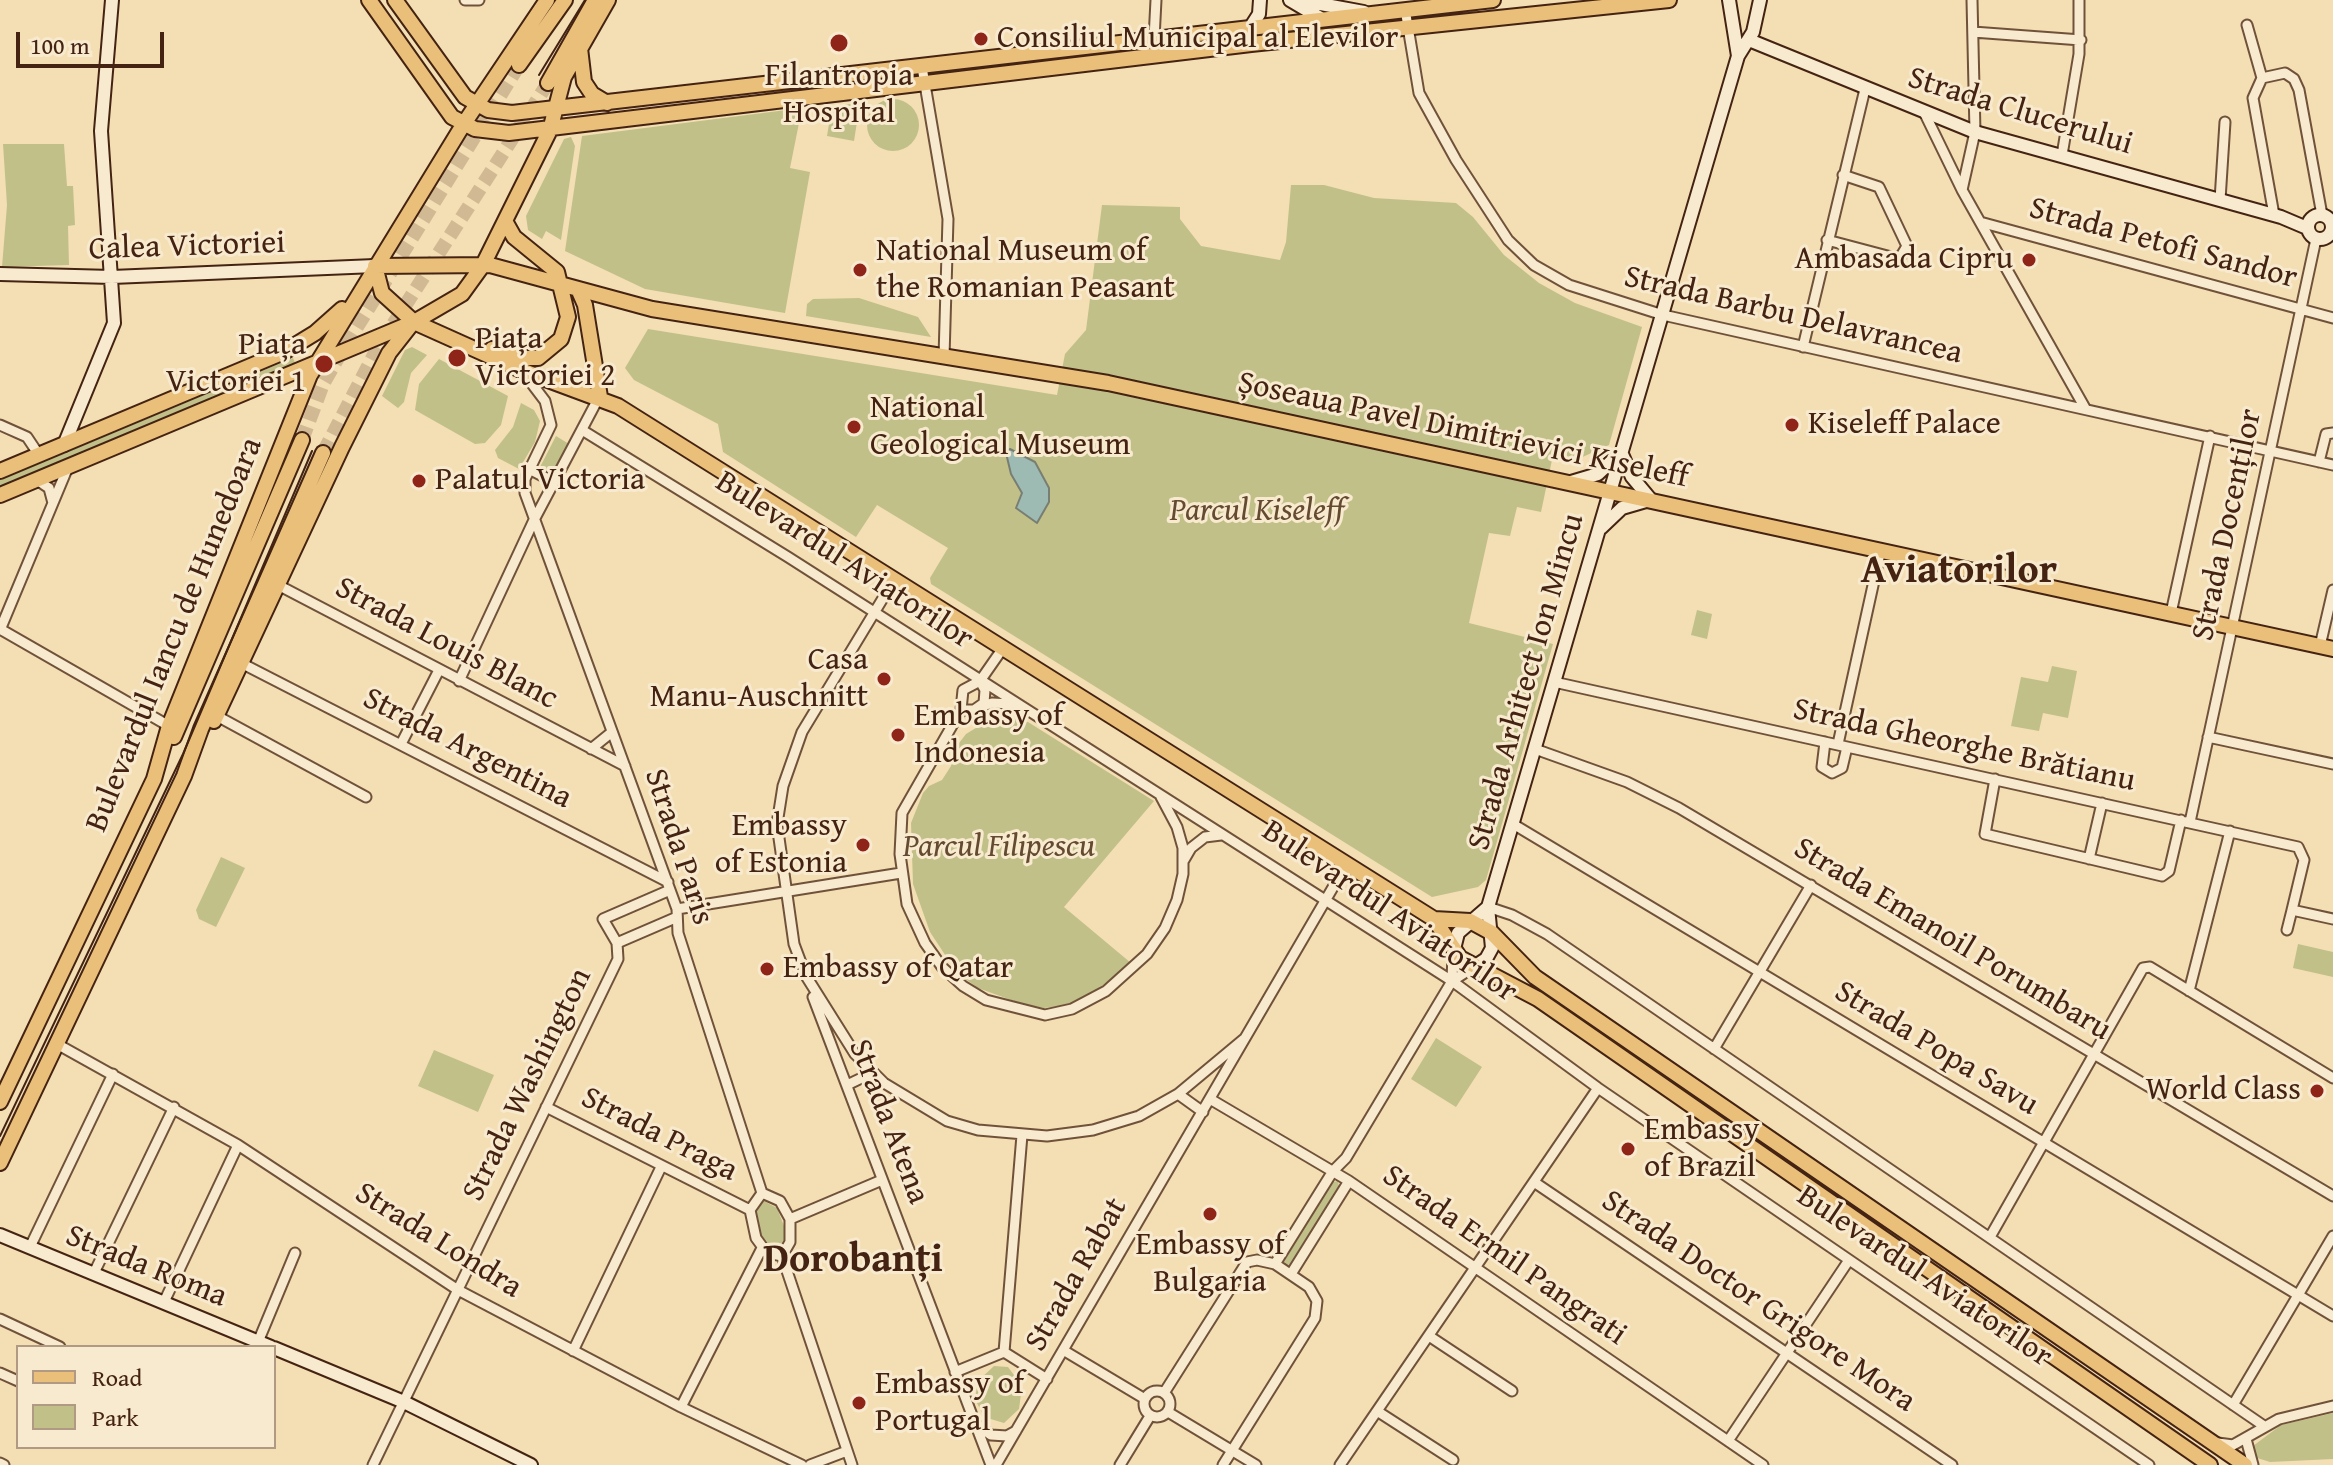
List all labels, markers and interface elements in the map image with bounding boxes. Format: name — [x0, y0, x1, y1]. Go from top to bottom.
scale bar — [20, 16, 168, 66]
place label: Consiliul Municipal al Elevilor — [997, 20, 1399, 58]
text: 100 m — [30, 28, 90, 63]
marker: Consiliul Municipal al Elevilor — [972, 30, 990, 48]
marker: Filantropia Hospital — [828, 32, 850, 54]
place label: Filantropia Hospital — [765, 58, 913, 133]
street label: Strada Clucerului — [1903, 60, 2137, 164]
street label: Strada Petofi Sandor — [2025, 190, 2301, 298]
street label: Calea Victoriei — [88, 224, 286, 270]
place label: National Museum of the Romanian Peasant — [876, 233, 1175, 308]
place label: Ambasada Cipru — [1795, 241, 2013, 279]
marker: Ambasada Cipru — [2020, 251, 2038, 269]
street label: Strada Barbu Delavrancea — [1620, 258, 1966, 374]
marker: National Museum of the Romanian Peasant — [851, 261, 869, 279]
place label: Piața Victoriei 2 — [475, 321, 615, 396]
place label: Piața Victoriei 1 — [166, 327, 306, 402]
marker: Piața Victoriei 2 — [446, 347, 468, 369]
marker: Piața Victoriei 1 — [313, 353, 335, 375]
street label: Șoseaua Pavel Dimitrievici Kiseleff — [1234, 364, 1692, 498]
place label: National Geological Museum — [870, 390, 1130, 465]
place label: Kiseleff Palace — [1808, 406, 2001, 444]
street label: Strada Docenților — [2185, 406, 2271, 644]
marker: Kiseleff Palace — [1783, 416, 1801, 434]
marker: National Geological Museum — [845, 418, 863, 436]
street label: Bulevardul Iancu de Hunedoara — [78, 432, 272, 838]
place label: Palatul Victoria — [435, 462, 645, 500]
street label: Bulevardul Aviatorilor — [708, 463, 980, 659]
marker: Palatul Victoria — [410, 472, 428, 490]
park label: Parcul Kiseleff — [1170, 493, 1344, 531]
street label: Strada Arhitect Ion Mincu — [1461, 509, 1593, 855]
district label: Aviatorilor — [1861, 548, 2057, 596]
street label: Strada Louis Blanc — [328, 569, 564, 719]
place label: Casa Manu-Auschnitt — [650, 642, 868, 717]
marker: Casa Manu-Auschnitt — [875, 670, 893, 688]
street label: Strada Argentina — [356, 680, 578, 818]
street label: Strada Gheorghe Brătianu — [1790, 691, 2138, 801]
place label: Embassy of Indonesia — [914, 698, 1063, 773]
marker: Embassy of Indonesia — [889, 726, 907, 744]
street label: Strada Paris — [635, 764, 721, 930]
place label: Embassy of Estonia — [715, 808, 847, 883]
street label: Bulevardul Aviatorilor — [1254, 812, 1524, 1012]
park label: Parcul Filipescu — [903, 829, 1095, 867]
street label: Strada Emanoil Porumbaru — [1786, 830, 2118, 1050]
marker: Embassy of Estonia — [854, 836, 872, 854]
place label: Embassy of Qatar — [783, 950, 1013, 988]
marker: Embassy of Qatar — [758, 960, 776, 978]
street label: Strada Washington — [455, 962, 601, 1208]
street label: Strada Popa Savu — [1827, 973, 2045, 1125]
street label: Strada Atena — [839, 1034, 937, 1210]
place label: World Class — [2146, 1072, 2301, 1110]
street label: Strada Praga — [574, 1079, 744, 1191]
marker: World Class — [2308, 1082, 2326, 1100]
place label: Embassy of Brazil — [1644, 1112, 1759, 1187]
marker: Embassy of Brazil — [1619, 1140, 1637, 1158]
street label: Strada Ermil Pangrati — [1375, 1157, 1633, 1355]
street label: Strada Londra — [348, 1175, 528, 1307]
street label: Bulevardul Aviatorilor — [1789, 1177, 2059, 1377]
street label: Strada Doctor Grigore Mora — [1594, 1182, 1922, 1422]
street label: Strada Rabat — [1018, 1191, 1136, 1359]
marker: Embassy of Bulgaria — [1201, 1205, 1219, 1223]
street label: Strada Roma — [60, 1217, 232, 1317]
place label: Embassy of Bulgaria — [1136, 1227, 1284, 1302]
district label: Dorobanți — [763, 1237, 943, 1285]
legend — [16, 1345, 276, 1449]
text: Road — [92, 1360, 142, 1395]
place label: Embassy of Portugal — [875, 1366, 1024, 1441]
marker: Embassy of Portugal — [850, 1394, 868, 1412]
text: Park — [92, 1400, 138, 1435]

